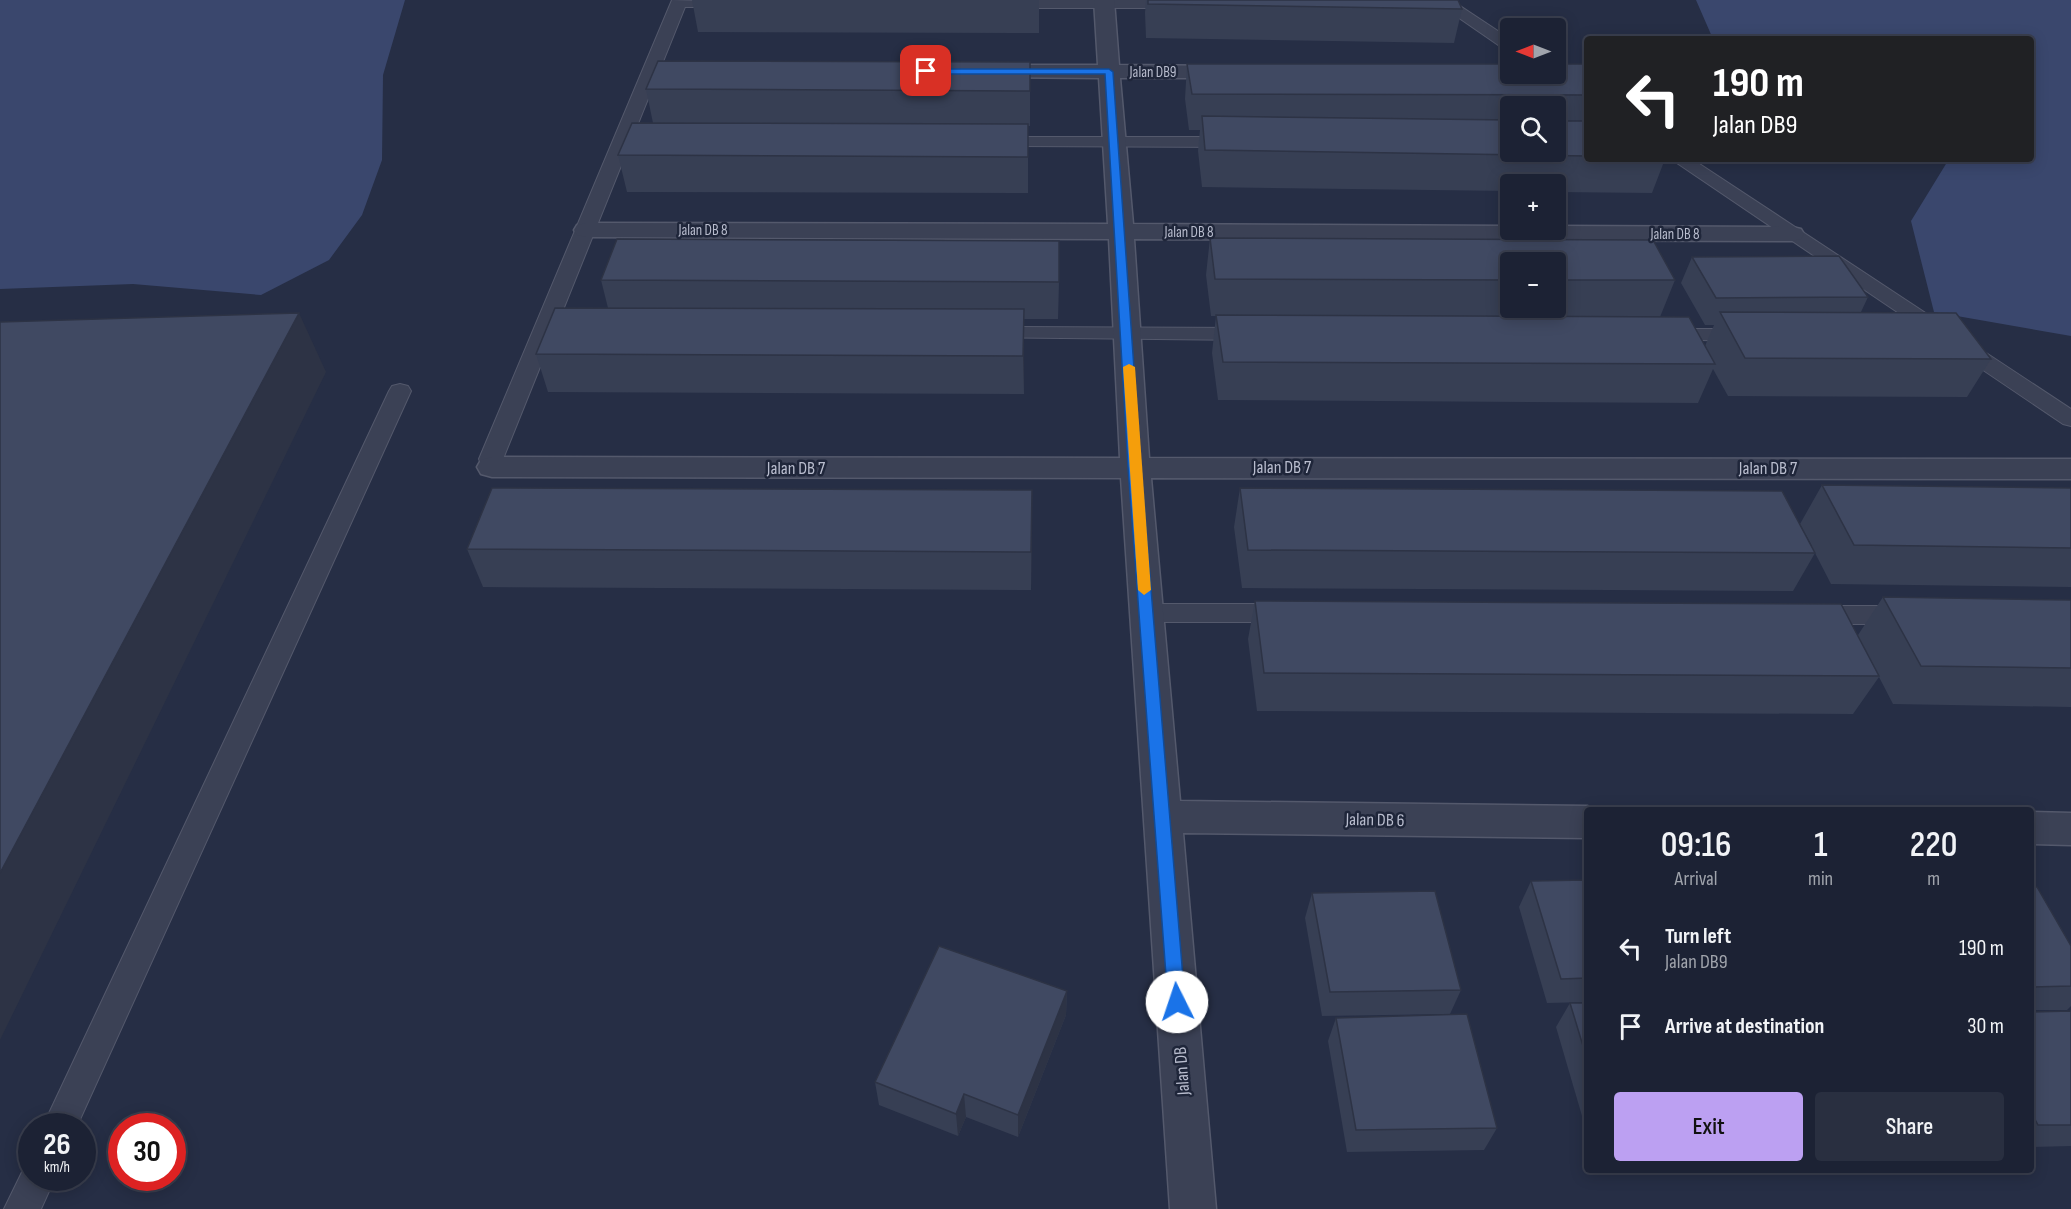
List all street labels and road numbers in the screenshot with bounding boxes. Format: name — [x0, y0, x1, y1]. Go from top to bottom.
street label: Jalan DB9 — [1129, 63, 1176, 82]
street label: Jalan DB 8 — [677, 221, 728, 240]
street label: Jalan DB 8 — [1163, 223, 1214, 242]
street label: Jalan DB 8 — [1649, 225, 1700, 244]
street label: Jalan DB 7 — [1252, 457, 1312, 478]
street label: Jalan DB 7 — [766, 458, 826, 479]
street label: Jalan DB 7 — [1738, 458, 1798, 479]
street label: Jalan DB 6 — [1344, 809, 1405, 831]
street label: Jalan DB — [1170, 1046, 1194, 1097]

